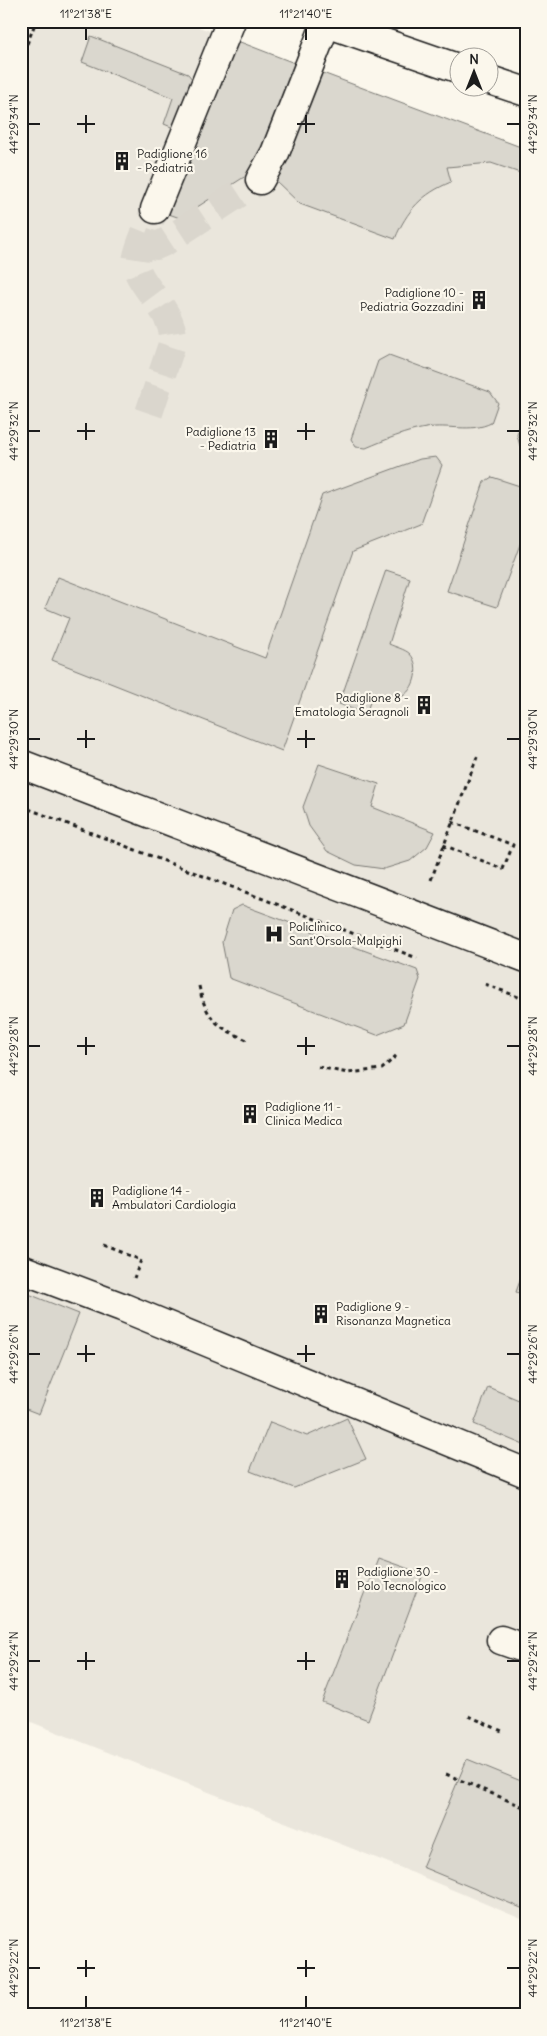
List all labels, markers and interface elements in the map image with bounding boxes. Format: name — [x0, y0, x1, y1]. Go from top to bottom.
text: 11°21'38"E — [60, 6, 112, 21]
text: 11°21'40"E — [280, 6, 332, 21]
north arrow — [450, 48, 500, 98]
text: N — [469, 50, 479, 68]
text: 44°29'34"N — [6, 94, 21, 154]
text: 44°29'34"N — [525, 94, 540, 154]
place label: Padiglione 16 - Pediatria — [137, 146, 207, 175]
building icon: Padiglione 16 - Pediatria — [111, 150, 133, 172]
place label: Padiglione 10 - Pediatria Gozzadini — [360, 285, 464, 314]
building icon: Padiglione 10 - Pediatria Gozzadini — [468, 289, 490, 311]
text: 44°29'32"N — [6, 401, 21, 461]
text: 44°29'32"N — [525, 401, 540, 461]
place label: Padiglione 13 - Pediatria — [186, 424, 256, 453]
building icon: Padiglione 13 - Pediatria — [260, 428, 282, 450]
place label: Padiglione 8 - Ematologia Seragnoli — [295, 690, 409, 719]
building icon: Padiglione 8 - Ematologia Seragnoli — [413, 694, 435, 716]
text: 44°29'30"N — [6, 709, 21, 769]
text: 44°29'30"N — [525, 709, 540, 769]
place label: Policlinico Sant'Orsola-Malpighi — [289, 919, 402, 948]
hospital icon: Policlinico Sant'Orsola-Malpighi — [263, 923, 285, 945]
text: 44°29'28"N — [6, 1016, 21, 1076]
text: 44°29'28"N — [525, 1016, 540, 1076]
place label: Padiglione 11 - Clinica Medica — [265, 1099, 343, 1128]
building icon: Padiglione 11 - Clinica Medica — [239, 1103, 261, 1125]
place label: Padiglione 14 - Ambulatori Cardiologia — [112, 1183, 236, 1212]
building icon: Padiglione 14 - Ambulatori Cardiologia — [86, 1187, 108, 1209]
place label: Padiglione 9 - Risonanza Magnetica — [336, 1299, 451, 1328]
building icon: Padiglione 9 - Risonanza Magnetica — [310, 1303, 332, 1325]
text: 44°29'26"N — [6, 1324, 21, 1384]
text: 44°29'26"N — [525, 1324, 540, 1384]
place label: Padiglione 30 - Polo Tecnologico — [357, 1564, 447, 1593]
building icon: Padiglione 30 - Polo Tecnologico — [331, 1568, 353, 1590]
text: 44°29'24"N — [6, 1631, 21, 1691]
text: 44°29'24"N — [525, 1631, 540, 1691]
text: 44°29'22"N — [6, 1938, 21, 1998]
text: 44°29'22"N — [525, 1938, 540, 1998]
text: 11°21'38"E — [60, 2015, 112, 2030]
text: 11°21'40"E — [280, 2015, 332, 2030]

